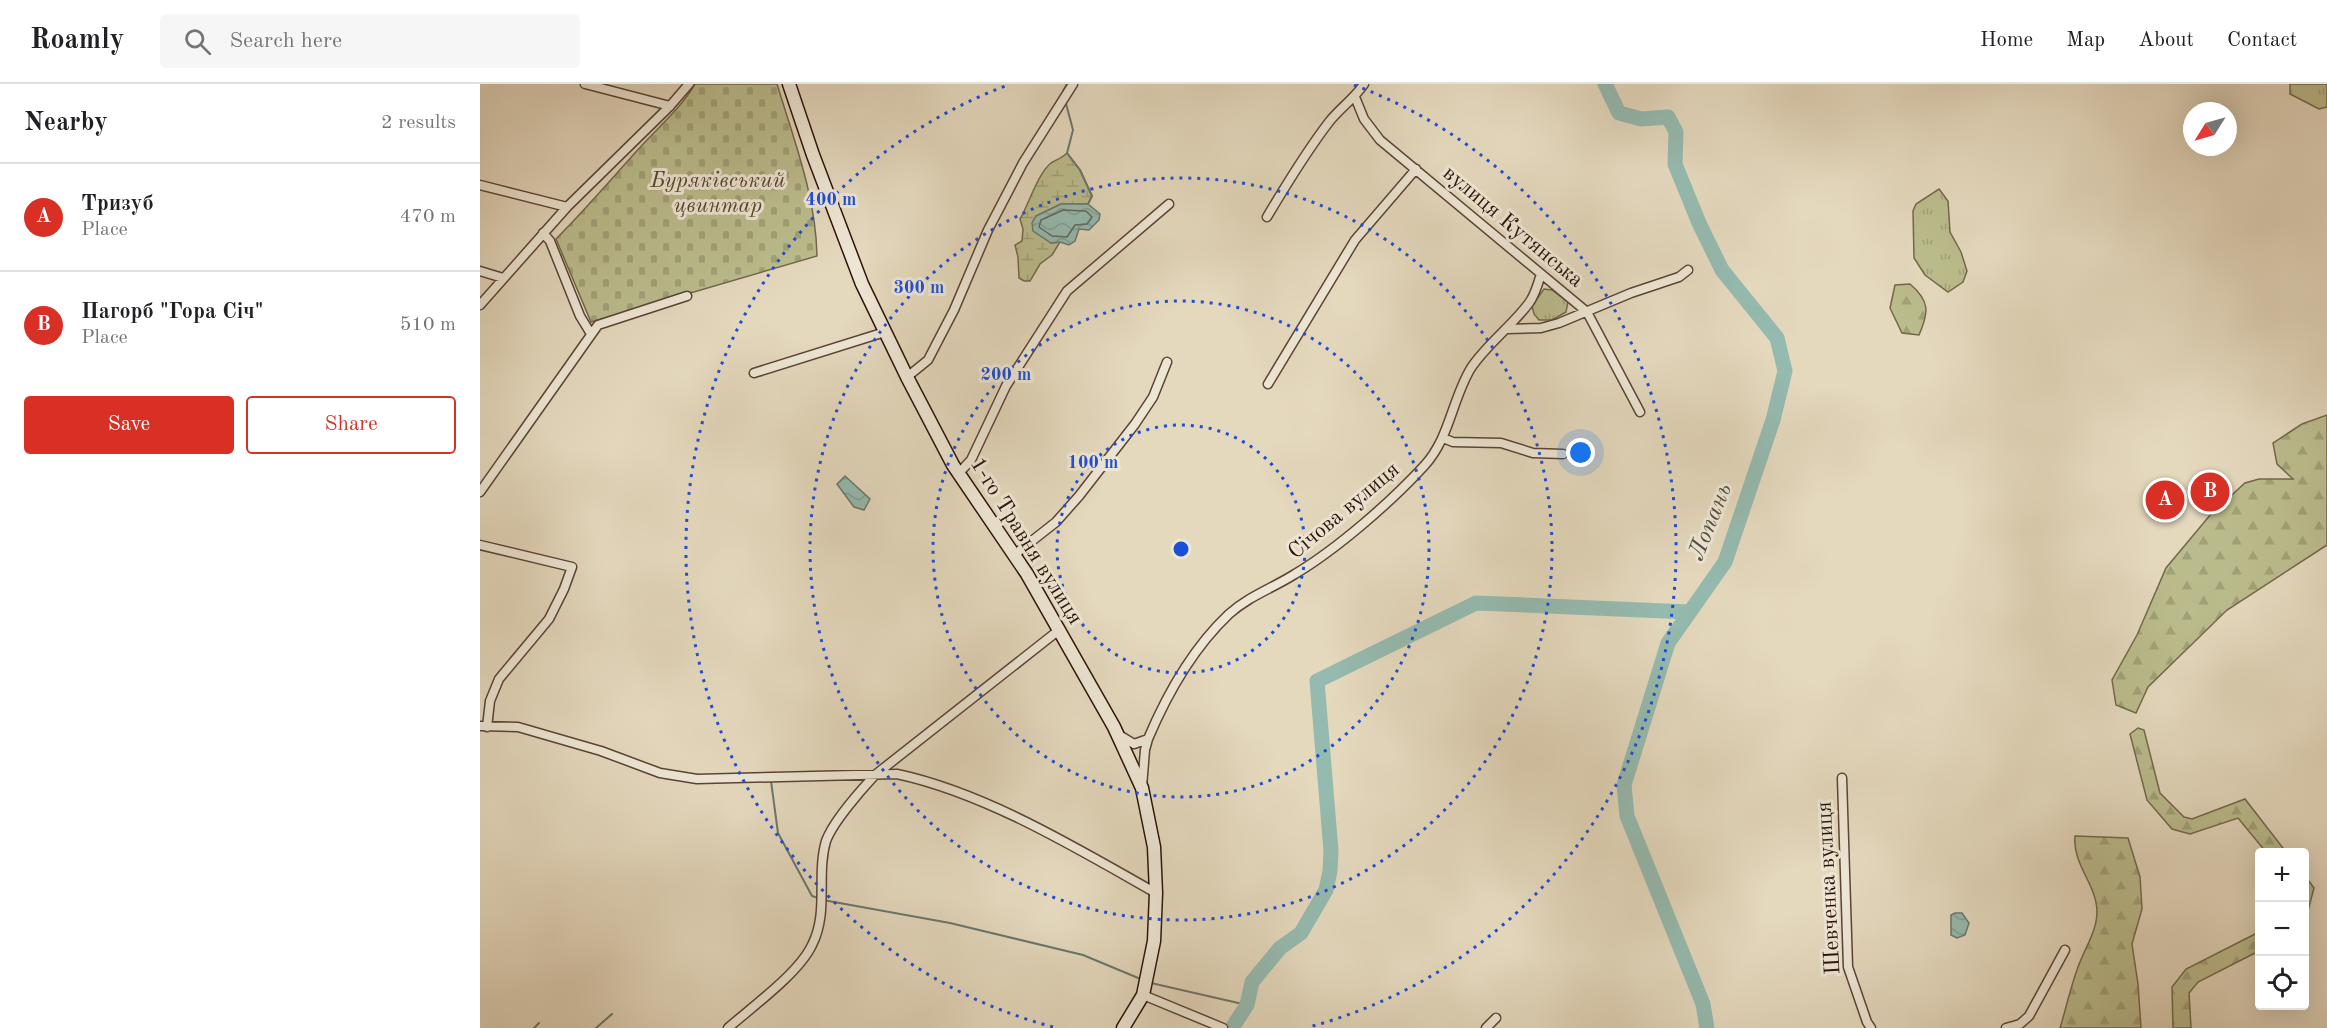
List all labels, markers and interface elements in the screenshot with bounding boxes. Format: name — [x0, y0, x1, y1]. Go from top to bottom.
search box — [160, 14, 580, 68]
icon: search — [181, 25, 214, 58]
text: Roamly — [30, 27, 124, 55]
text: Search here — [229, 30, 342, 52]
text: Home — [1980, 30, 2033, 51]
text: Map — [2066, 30, 2105, 51]
text: About — [2138, 30, 2194, 51]
text: Contact — [2227, 30, 2297, 51]
north arrow — [2183, 102, 2237, 156]
text: Nearby — [24, 110, 108, 136]
text: 2 results — [381, 113, 456, 133]
street label: вулиця Кутянська — [1439, 162, 1587, 292]
park label: Буряківський цвинтар — [650, 170, 786, 217]
text: 400 m — [806, 191, 856, 209]
text: Тризуб — [81, 193, 154, 215]
text: A — [36, 207, 51, 227]
text: 470 m — [400, 207, 456, 227]
text: Place — [81, 220, 128, 240]
text: 300 m — [894, 279, 944, 297]
text: Пагорб "Гора Січ" — [81, 301, 263, 323]
text: B — [36, 315, 51, 335]
text: 510 m — [400, 315, 456, 335]
text: Place — [81, 328, 128, 348]
text: 200 m — [981, 366, 1031, 384]
button: Save — [24, 396, 234, 454]
button: Share — [246, 396, 456, 454]
your location — [1566, 438, 1595, 467]
street label: 1-го Травня вулиця — [966, 454, 1086, 628]
text: 100 m — [1068, 454, 1118, 472]
street label: Січова вулиця — [1284, 458, 1404, 564]
pin: B — [2190, 470, 2230, 514]
pin: A — [2146, 478, 2184, 522]
water label: Лопань — [1685, 480, 1737, 564]
centre of rings — [1171, 539, 1191, 559]
street label: Шевченка вулиця — [1813, 801, 1845, 975]
map controls — [2255, 848, 2309, 1010]
button: + — [2255, 848, 2309, 902]
button: − — [2255, 902, 2309, 956]
button: locate — [2255, 956, 2309, 1010]

